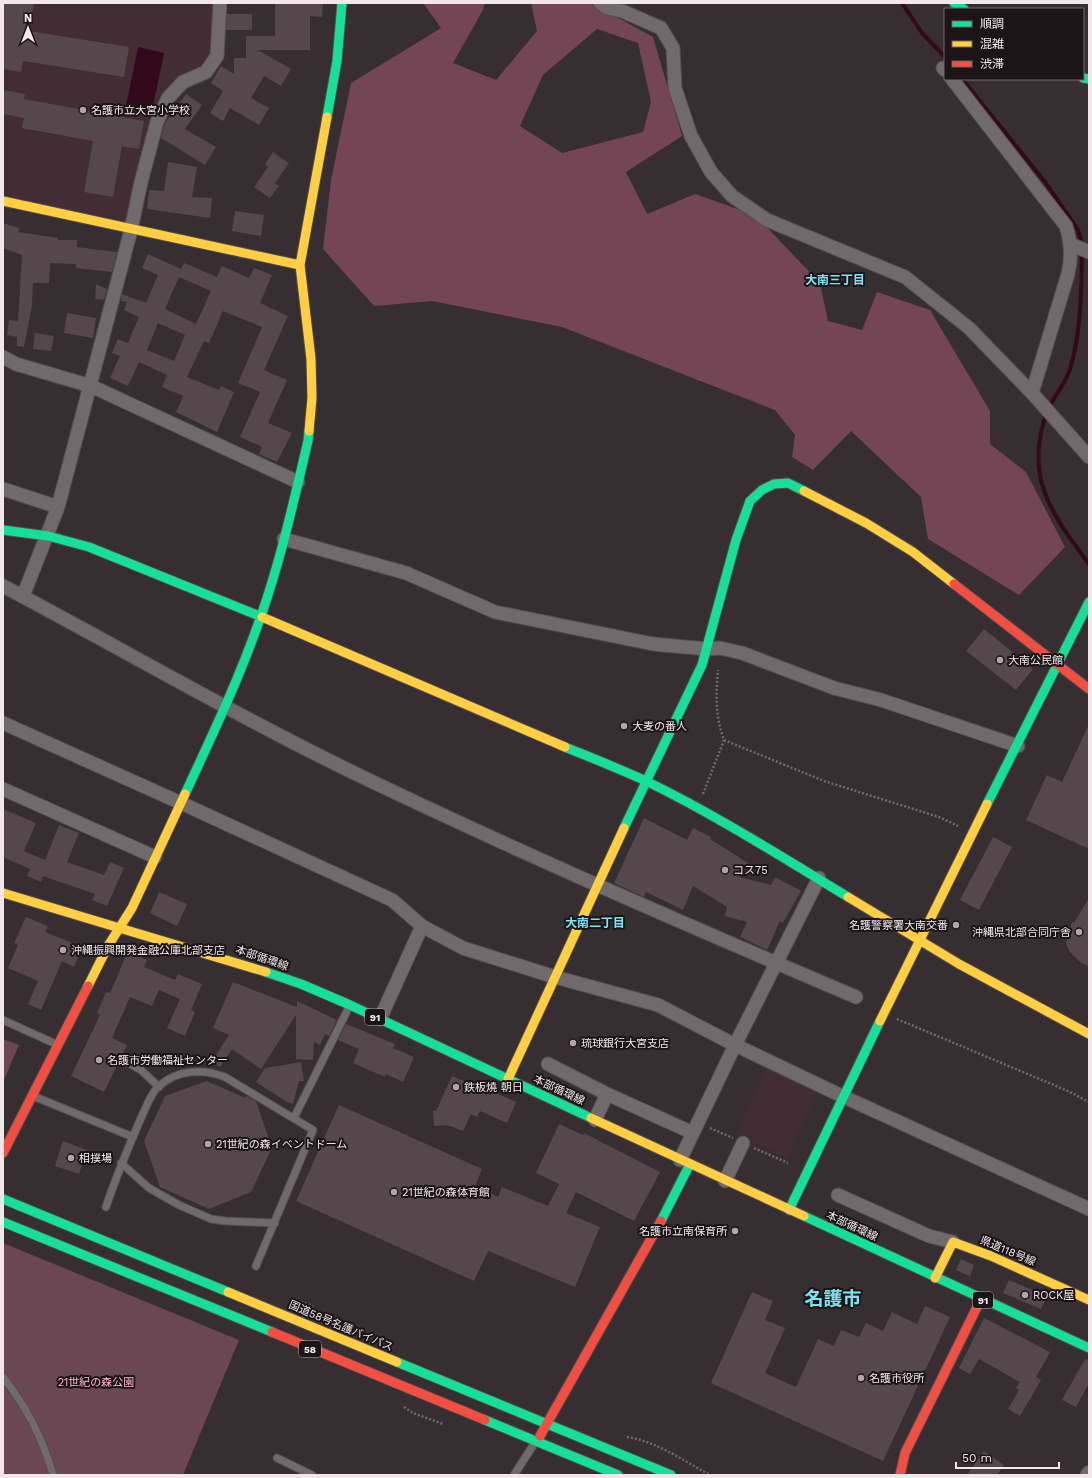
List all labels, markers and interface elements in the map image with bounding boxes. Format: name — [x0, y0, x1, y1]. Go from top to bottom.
north arrow — [8, 8, 48, 48]
legend — [944, 8, 1084, 80]
text: N — [24, 12, 32, 25]
text: 順調 — [980, 17, 1004, 31]
text: 混雑 — [980, 37, 1004, 51]
text: 渋滞 — [980, 57, 1004, 71]
place label: 名護市立大宮小学校 — [91, 104, 190, 117]
marker: 名護市立大宮小学校 — [78, 105, 88, 115]
district label: 大南三丁目 — [805, 273, 865, 287]
place label: 大南公民館 — [1008, 654, 1063, 667]
marker: 大南公民館 — [995, 655, 1005, 665]
place label: 大麦の番人 — [632, 720, 687, 733]
marker: 大麦の番人 — [619, 721, 629, 731]
place label: コス75 — [733, 864, 768, 877]
marker: コス75 — [720, 865, 730, 875]
district label: 大南二丁目 — [565, 916, 625, 930]
place label: 名護警察署大南交番 — [849, 919, 948, 932]
marker: 名護警察署大南交番 — [951, 920, 961, 930]
place label: 沖縄県北部合同庁舎 — [972, 926, 1071, 939]
marker: 沖縄県北部合同庁舎 — [1074, 927, 1084, 937]
street label: 本部循環線 — [234, 943, 290, 973]
place label: 沖縄振興開発金融公庫北部支店 — [71, 944, 225, 957]
marker: 沖縄振興開発金融公庫北部支店 — [58, 945, 68, 955]
road number: 91 — [365, 1009, 385, 1025]
place label: 琉球銀行大宮支店 — [581, 1037, 669, 1050]
marker: 琉球銀行大宮支店 — [568, 1038, 578, 1048]
place label: 名護市労働福祉センター — [107, 1054, 228, 1067]
marker: 名護市労働福祉センター — [94, 1055, 104, 1065]
street label: 本部循環線 — [531, 1072, 587, 1108]
place label: 鉄板燒 朝日 — [464, 1081, 523, 1094]
marker: 鉄板燒 朝日 — [451, 1082, 461, 1092]
place label: 21世紀の森イベントドーム — [216, 1138, 347, 1151]
marker: 21世紀の森イベントドーム — [203, 1139, 213, 1149]
place label: 相撲場 — [79, 1152, 112, 1165]
marker: 相撲場 — [66, 1153, 76, 1163]
place label: 21世紀の森体育館 — [402, 1186, 490, 1199]
marker: 21世紀の森体育館 — [389, 1187, 399, 1197]
street label: 本部循環線 — [824, 1208, 880, 1244]
place label: 名護市立南保育所 — [639, 1225, 728, 1238]
marker: 名護市立南保育所 — [730, 1226, 740, 1236]
street label: 県道118号線 — [978, 1233, 1038, 1269]
district label: 名護市 — [804, 1287, 862, 1310]
place label: ROCK屋 — [1033, 1289, 1074, 1302]
marker: ROCK屋 — [1020, 1290, 1030, 1300]
road number: 91 — [973, 1292, 993, 1308]
street label: 国道58号名護バイパス — [287, 1298, 395, 1354]
road number: 58 — [299, 1341, 321, 1357]
place label: 名護市役所 — [869, 1372, 925, 1385]
marker: 名護市役所 — [856, 1373, 866, 1383]
park label: 21世紀の森公園 — [58, 1376, 134, 1389]
scale bar — [956, 1444, 1059, 1470]
text: 50 m — [962, 1451, 992, 1465]

